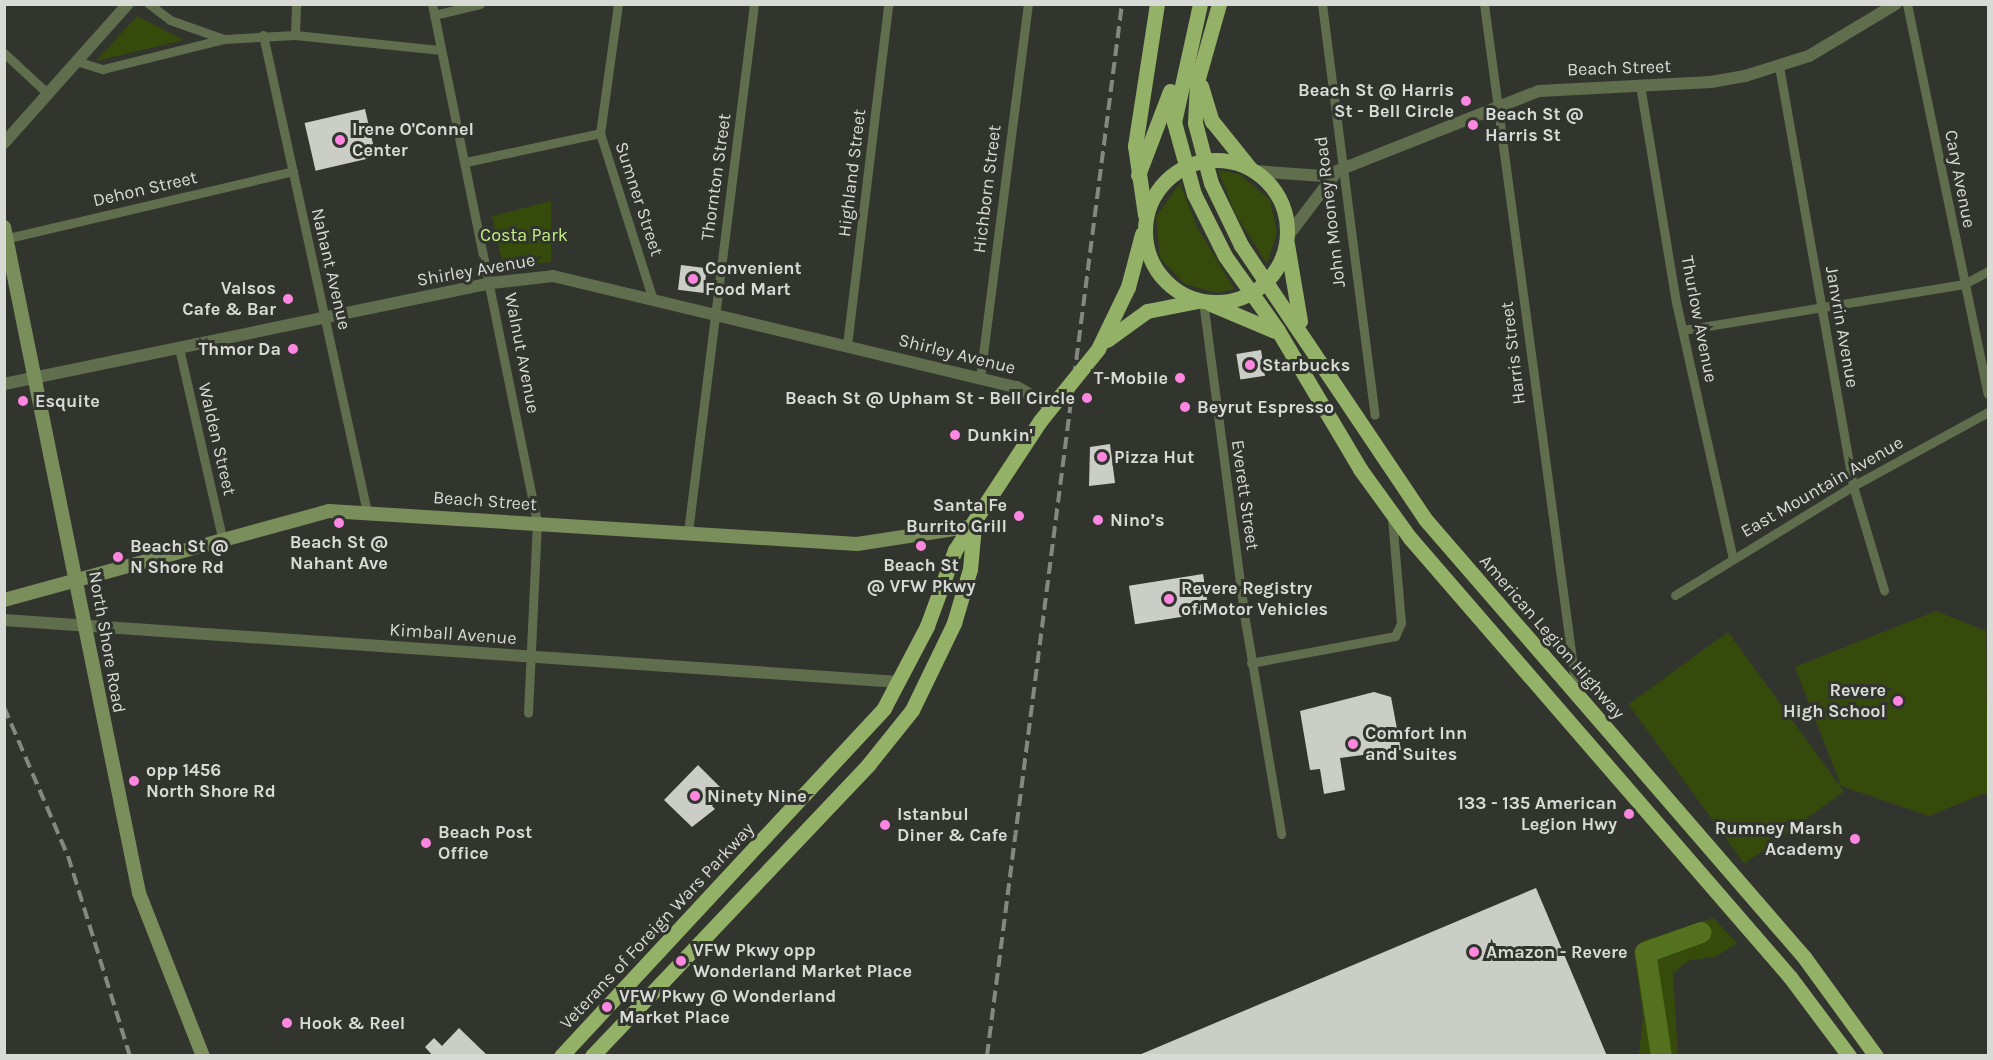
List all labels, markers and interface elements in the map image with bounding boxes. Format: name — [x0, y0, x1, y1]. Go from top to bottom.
street label: Beach Street — [1567, 55, 1671, 81]
place label: Beach St @ Harris St - Bell Circle — [1298, 80, 1454, 122]
marker: Beach St @ Harris St - Bell Circle — [1459, 94, 1473, 108]
place label: Beach St @ Harris St — [1485, 104, 1584, 146]
street label: Highland Street — [833, 108, 871, 238]
street label: Thornton Street — [696, 112, 736, 242]
marker: Beach St @ Harris St — [1466, 118, 1480, 132]
place label: Irene O'Connel Center — [352, 119, 474, 162]
street label: Hichborn Street — [968, 124, 1006, 254]
street label: Cary Avenue — [1940, 128, 1980, 230]
marker: Irene O'Connel Center — [333, 133, 347, 147]
street label: John Mooney Road — [1310, 135, 1350, 289]
street label: Sumner Street — [610, 139, 668, 259]
street label: Dehon Street — [91, 167, 199, 211]
street label: Nahant Avenue — [307, 206, 355, 332]
park label: Costa Park — [480, 224, 568, 246]
street label: Shirley Avenue — [415, 249, 537, 291]
street label: Thurlow Avenue — [1676, 254, 1722, 384]
place label: Convenient Food Mart — [705, 258, 802, 300]
street label: Janvrin Avenue — [1821, 264, 1863, 390]
marker: Convenient Food Mart — [686, 272, 700, 286]
place label: Valsos Cafe & Bar — [182, 278, 276, 320]
street label: Walnut Avenue — [500, 291, 544, 415]
marker: Valsos Cafe & Bar — [281, 292, 295, 306]
street label: Harris Street — [1496, 300, 1530, 406]
street label: Shirley Avenue — [896, 329, 1018, 379]
place label: Thmor Da — [198, 338, 281, 360]
marker: Thmor Da — [286, 342, 300, 356]
place label: Starbucks — [1262, 354, 1350, 376]
marker: Starbucks — [1243, 358, 1257, 372]
place label: T-Mobile — [1094, 367, 1168, 389]
marker: T-Mobile — [1173, 371, 1187, 385]
street label: Walden Street — [194, 381, 240, 497]
place label: Beach St @ Upham St - Bell Circle — [785, 387, 1075, 409]
place label: Esquite — [35, 390, 100, 412]
marker: Beach St @ Upham St - Bell Circle — [1080, 391, 1094, 405]
marker: Esquite — [16, 394, 30, 408]
place label: Beyrut Espresso — [1197, 396, 1334, 418]
marker: Beyrut Espresso — [1178, 400, 1192, 414]
place label: Dunkin' — [967, 424, 1033, 446]
marker: Dunkin' — [948, 428, 962, 442]
street label: East Mountain Avenue — [1737, 432, 1907, 542]
street label: Everett Street — [1227, 438, 1263, 552]
place label: Pizza Hut — [1114, 446, 1194, 468]
marker: Pizza Hut — [1095, 450, 1109, 464]
street label: Beach Street — [432, 487, 538, 515]
place label: Santa Fe Burrito Grill — [906, 495, 1007, 538]
marker: Santa Fe Burrito Grill — [1012, 509, 1026, 523]
place label: Nino’s — [1110, 509, 1165, 531]
marker: Nino’s — [1091, 513, 1105, 527]
marker: Beach St @ Nahant Ave — [332, 516, 346, 530]
place label: Beach St @ Nahant Ave — [290, 532, 388, 574]
place label: Beach St @ N Shore Rd — [130, 536, 229, 578]
marker: Beach St @ VFW Pkwy — [914, 539, 928, 553]
marker: Beach St @ N Shore Rd — [111, 550, 125, 564]
street label: American Legion Highway — [1475, 550, 1629, 724]
place label: Beach St @ VFW Pkwy — [866, 555, 976, 598]
street label: North Shore Road — [84, 569, 130, 715]
place label: Revere Registry of Motor Vehicles — [1181, 578, 1328, 620]
marker: Revere Registry of Motor Vehicles — [1162, 592, 1176, 606]
street label: Kimball Avenue — [389, 619, 517, 649]
place label: Revere High School — [1783, 680, 1886, 722]
marker: Revere High School — [1891, 694, 1905, 708]
place label: Comfort Inn and Suites — [1365, 723, 1467, 766]
marker: Comfort Inn and Suites — [1346, 737, 1360, 751]
place label: opp 1456 North Shore Rd — [146, 760, 276, 802]
marker: opp 1456 North Shore Rd — [127, 774, 141, 788]
place label: Ninety Nine — [707, 785, 807, 807]
marker: Ninety Nine — [688, 789, 702, 803]
place label: 133 - 135 American Legion Hwy — [1458, 793, 1617, 836]
place label: Istanbul Diner & Cafe — [897, 804, 1008, 846]
marker: 133 - 135 American Legion Hwy — [1622, 807, 1636, 821]
street label: Veterans of Foreign Wars Parkway — [555, 818, 759, 1034]
marker: Istanbul Diner & Cafe — [878, 818, 892, 832]
place label: Rumney Marsh Academy — [1715, 818, 1843, 860]
place label: Beach Post Office — [438, 822, 532, 864]
marker: Rumney Marsh Academy — [1848, 832, 1862, 846]
marker: Beach Post Office — [419, 836, 433, 850]
place label: VFW Pkwy opp Wonderland Market Place — [693, 940, 912, 982]
place label: Amazon - Revere — [1486, 941, 1628, 963]
marker: Amazon - Revere — [1467, 945, 1481, 959]
marker: VFW Pkwy opp Wonderland Market Place — [674, 954, 688, 968]
place label: VFW Pkwy @ Wonderland Market Place — [619, 986, 836, 1028]
marker: VFW Pkwy @ Wonderland Market Place — [600, 1000, 614, 1014]
place label: Hook & Reel — [299, 1012, 405, 1034]
marker: Hook & Reel — [280, 1016, 294, 1030]

